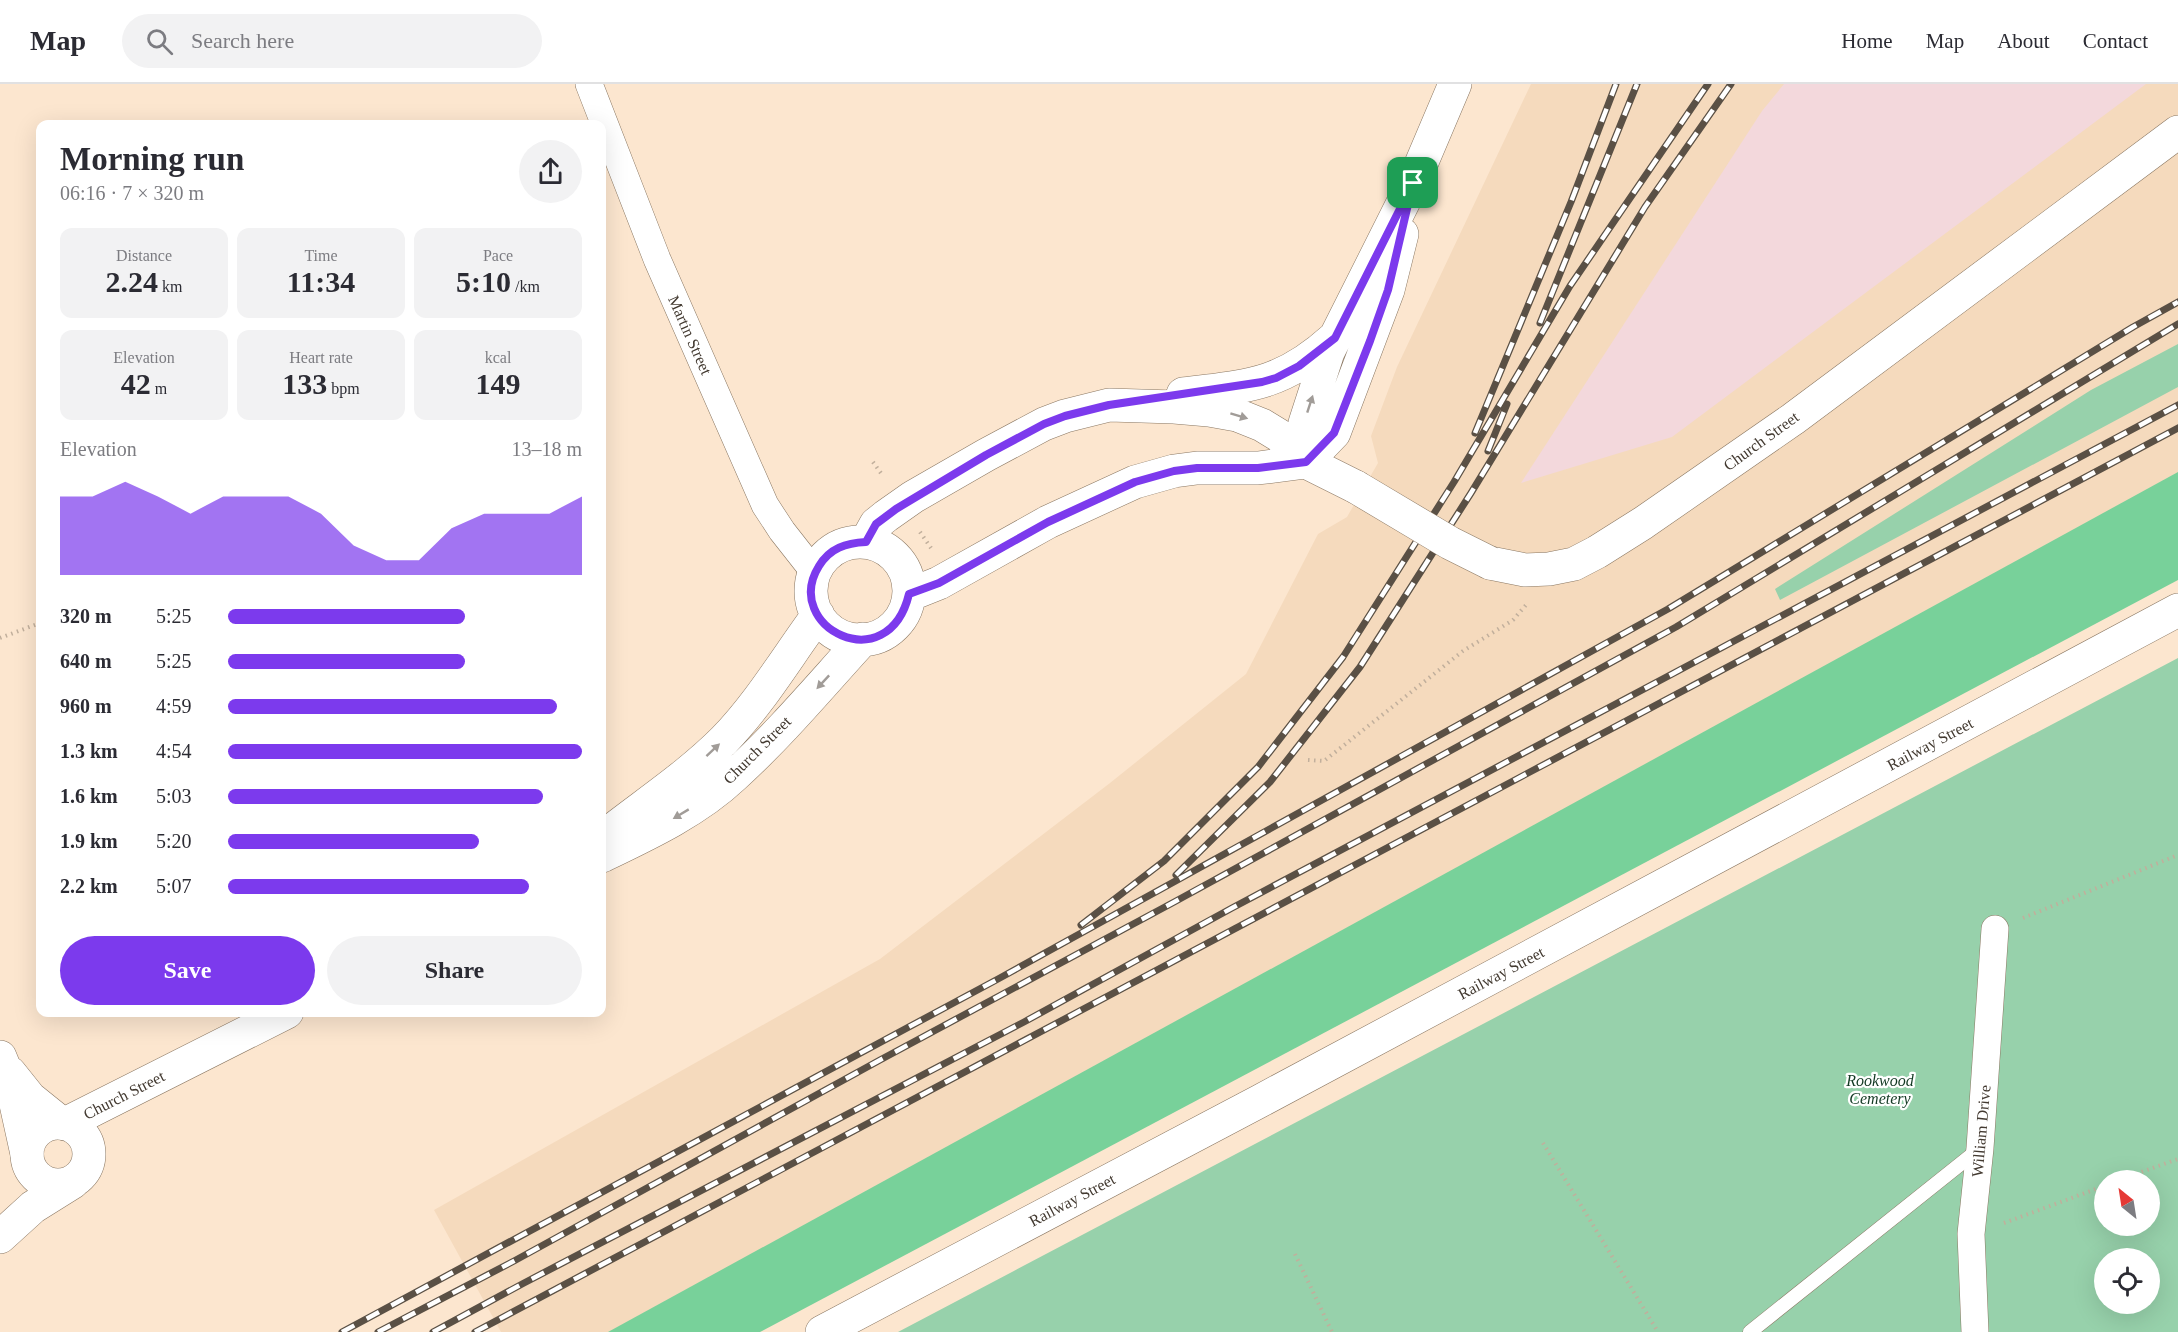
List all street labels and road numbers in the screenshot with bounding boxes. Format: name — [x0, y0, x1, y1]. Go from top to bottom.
street label: Martin Street — [665, 293, 715, 378]
street label: Church Street — [1720, 408, 1802, 474]
street label: Church Street — [720, 712, 795, 787]
street label: Railway Street — [1884, 714, 1977, 775]
street label: Railway Street — [1455, 943, 1548, 1004]
street label: Church Street — [81, 1067, 168, 1123]
street label: William Drive — [1969, 1084, 1993, 1178]
street label: Railway Street — [1026, 1170, 1119, 1231]

